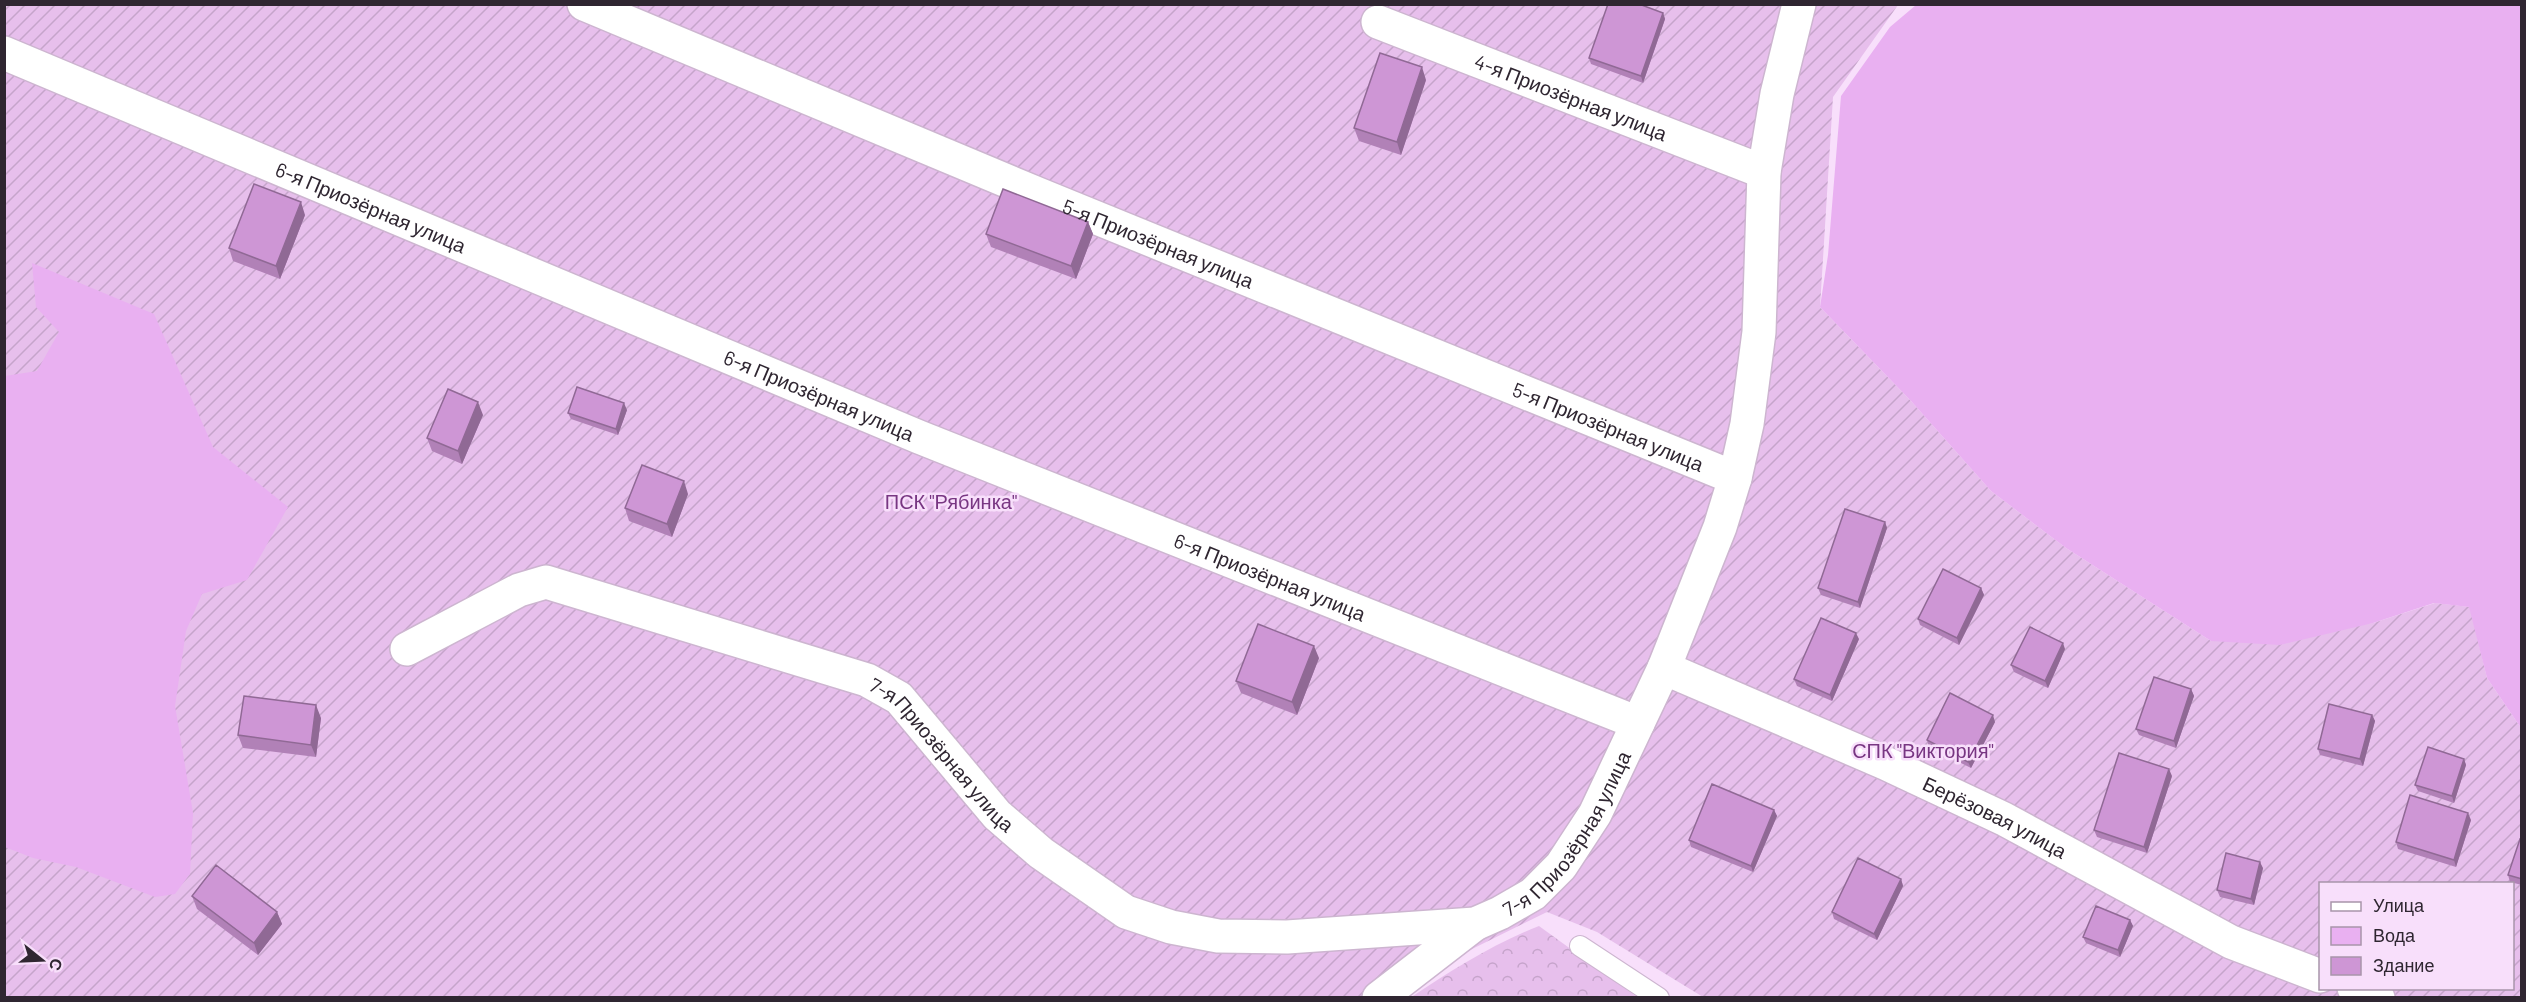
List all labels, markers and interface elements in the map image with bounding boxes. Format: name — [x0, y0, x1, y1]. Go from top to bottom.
street label: 4-я Приозёрная улица — [1471, 49, 1672, 146]
street label: 6-я Приозёрная улица — [272, 156, 471, 258]
street label: 5-я Приозёрная улица — [1059, 193, 1258, 293]
street label: 6-я Приозёрная улица — [720, 345, 919, 446]
street label: 5-я Приозёрная улица — [1509, 377, 1708, 476]
park label: ПСК "Рябинка" — [885, 489, 1017, 513]
street label: 6-я Приозёрная улица — [1171, 528, 1370, 626]
street label: 7-я Приозёрная улица — [865, 672, 1020, 837]
park label: СПК "Виктория" — [1852, 738, 1994, 762]
street label: 7-я Приозёрная улица — [1498, 746, 1635, 921]
street label: Берёзовая улица — [1919, 771, 2072, 863]
legend — [2319, 882, 2514, 990]
text: Улица — [2373, 894, 2425, 916]
text: Вода — [2373, 924, 2416, 946]
north arrow — [12, 930, 72, 990]
text: Здание — [2373, 954, 2434, 976]
text: С — [46, 956, 68, 974]

